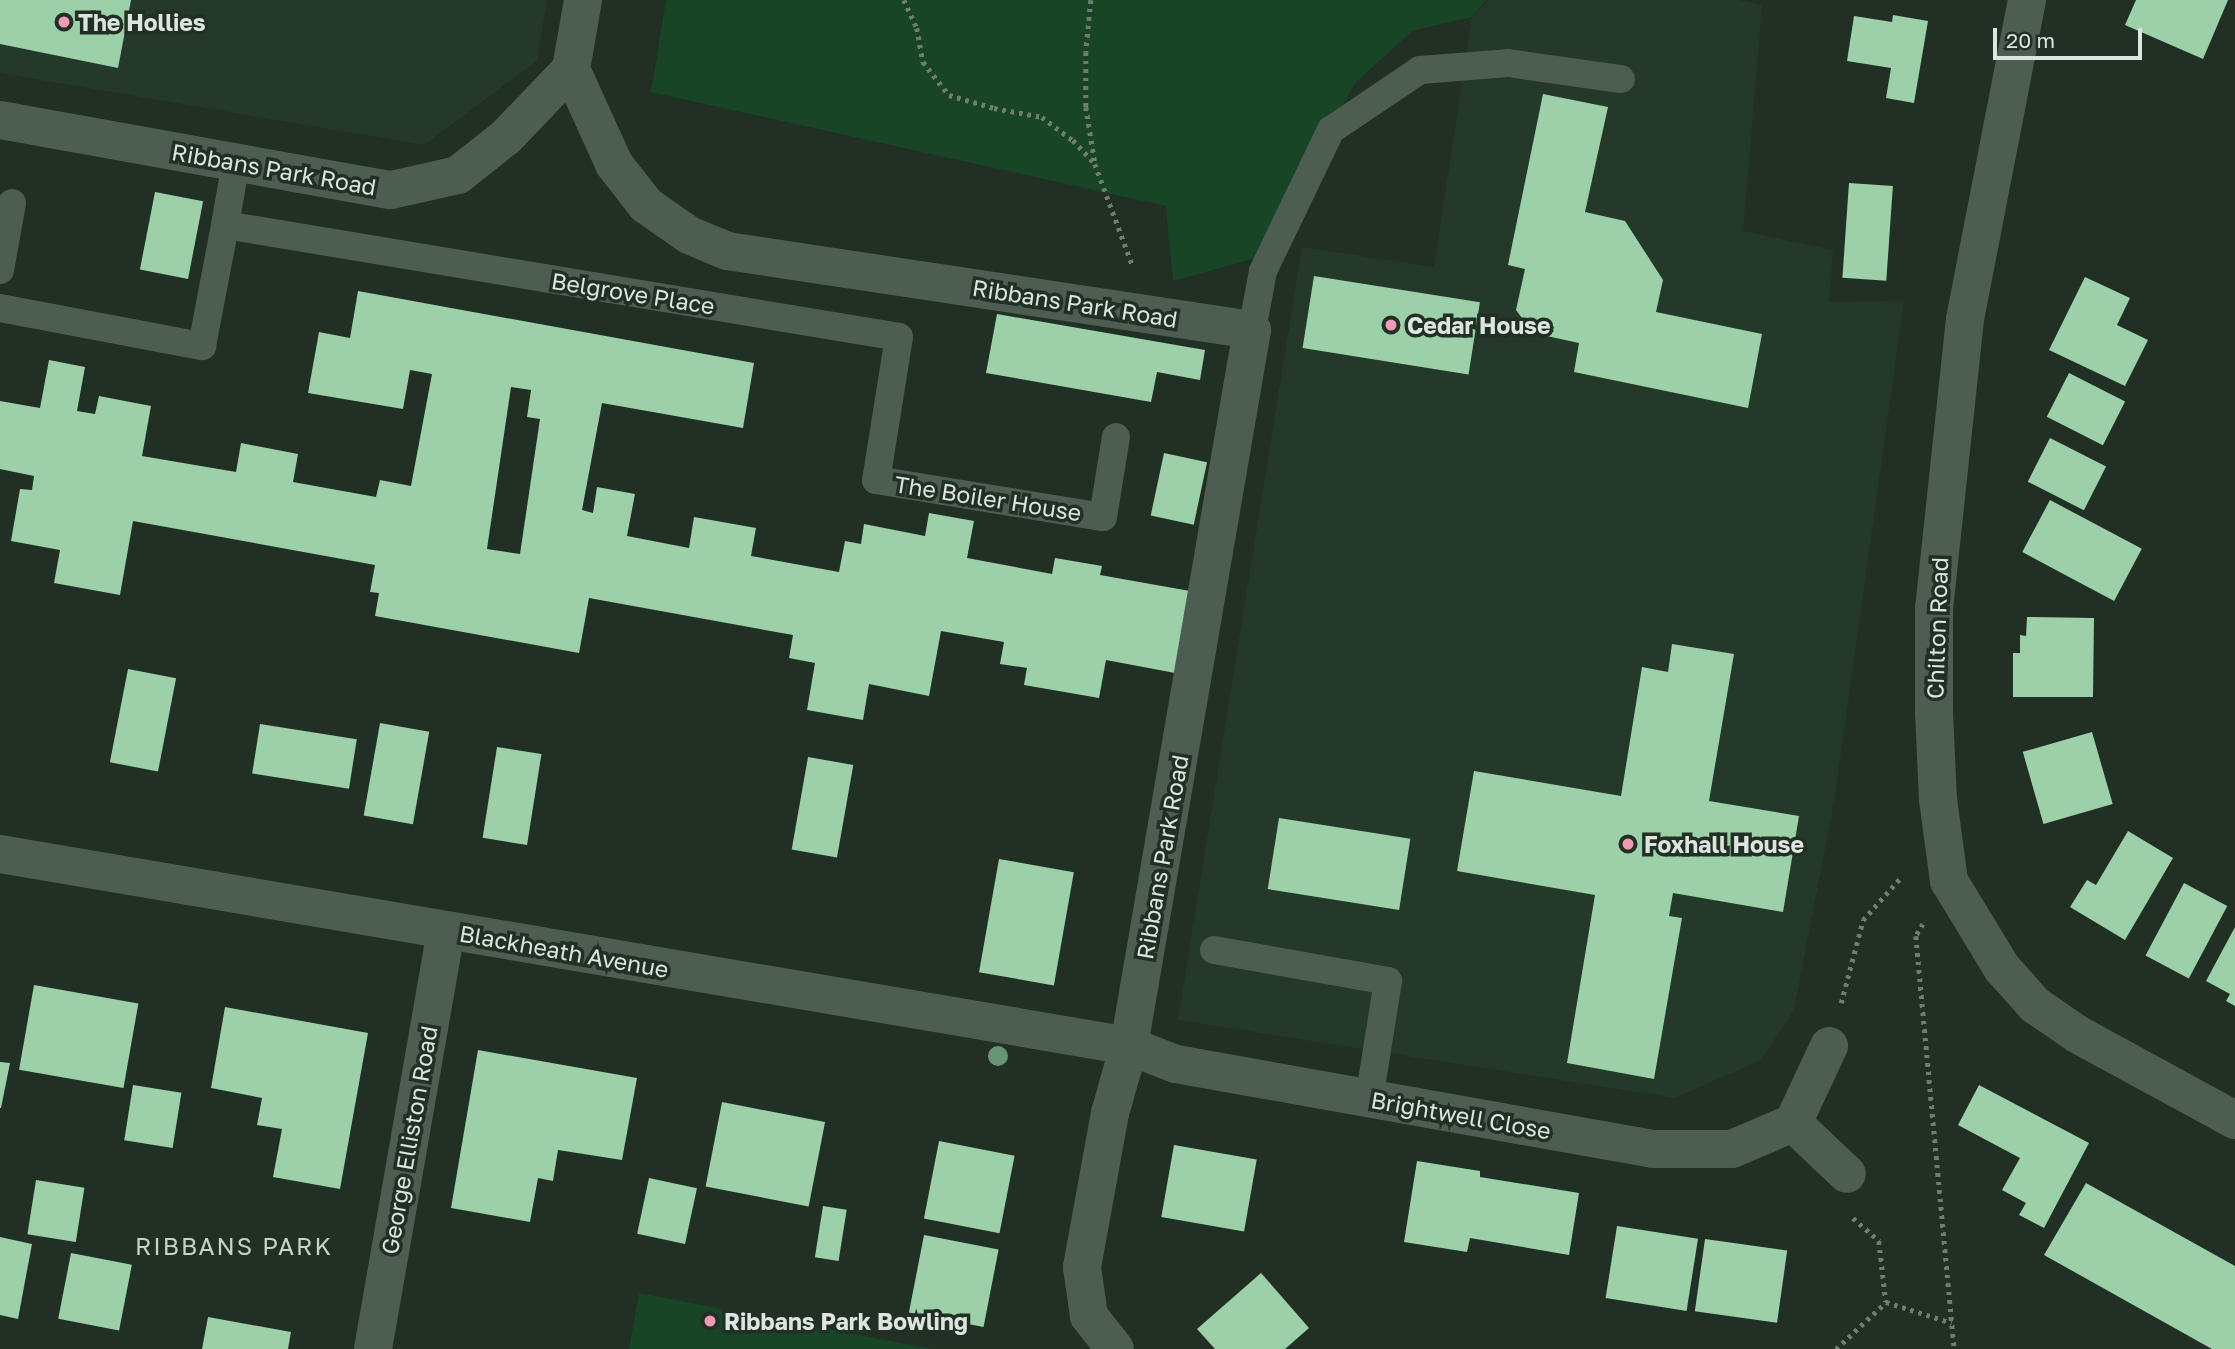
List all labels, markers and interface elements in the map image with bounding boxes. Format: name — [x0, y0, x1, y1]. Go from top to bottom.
place label: The Hollies — [78, 8, 206, 36]
marker: The Hollies — [56, 14, 72, 30]
scale bar — [1997, 14, 2146, 58]
text: 20 m — [2006, 27, 2055, 53]
street label: Ribbans Park Road — [170, 137, 378, 201]
street label: Belgrove Place — [549, 266, 717, 320]
street label: Ribbans Park Road — [971, 273, 1179, 333]
place label: Cedar House — [1407, 311, 1551, 339]
marker: Cedar House — [1381, 315, 1401, 335]
street label: The Boiler House — [893, 470, 1083, 526]
street label: Chilton Road — [1921, 557, 1953, 699]
street label: Ribbans Park Road — [1130, 753, 1194, 961]
place label: Foxhall House — [1644, 830, 1804, 858]
marker: Foxhall House — [1618, 834, 1638, 854]
street label: Blackheath Avenue — [457, 919, 671, 983]
street label: George Elliston Road — [375, 1024, 443, 1256]
street label: Brightwell Close — [1369, 1086, 1553, 1144]
district label: RIBBANS PARK — [137, 1232, 331, 1260]
place label: Ribbans Park Bowling — [724, 1307, 968, 1335]
marker: Ribbans Park Bowling — [702, 1313, 718, 1329]

